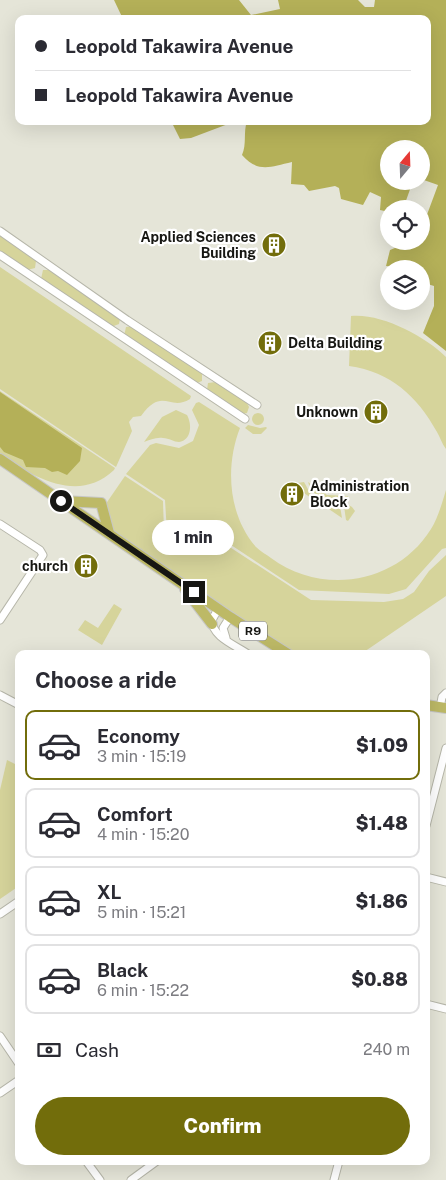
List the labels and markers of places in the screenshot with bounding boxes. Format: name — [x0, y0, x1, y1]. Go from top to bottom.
place label: Applied Sciences Building — [140, 229, 256, 261]
building icon: Applied Sciences Building — [261, 232, 287, 258]
building icon: Delta Building — [257, 330, 283, 356]
place label: Delta Building — [288, 335, 383, 351]
building icon: Unknown — [363, 399, 389, 425]
place label: Unknown — [296, 404, 358, 420]
place label: Administration Block — [310, 478, 409, 510]
building icon: Administration Block — [279, 481, 305, 507]
building icon: church — [73, 553, 99, 579]
place label: church — [22, 558, 68, 574]

